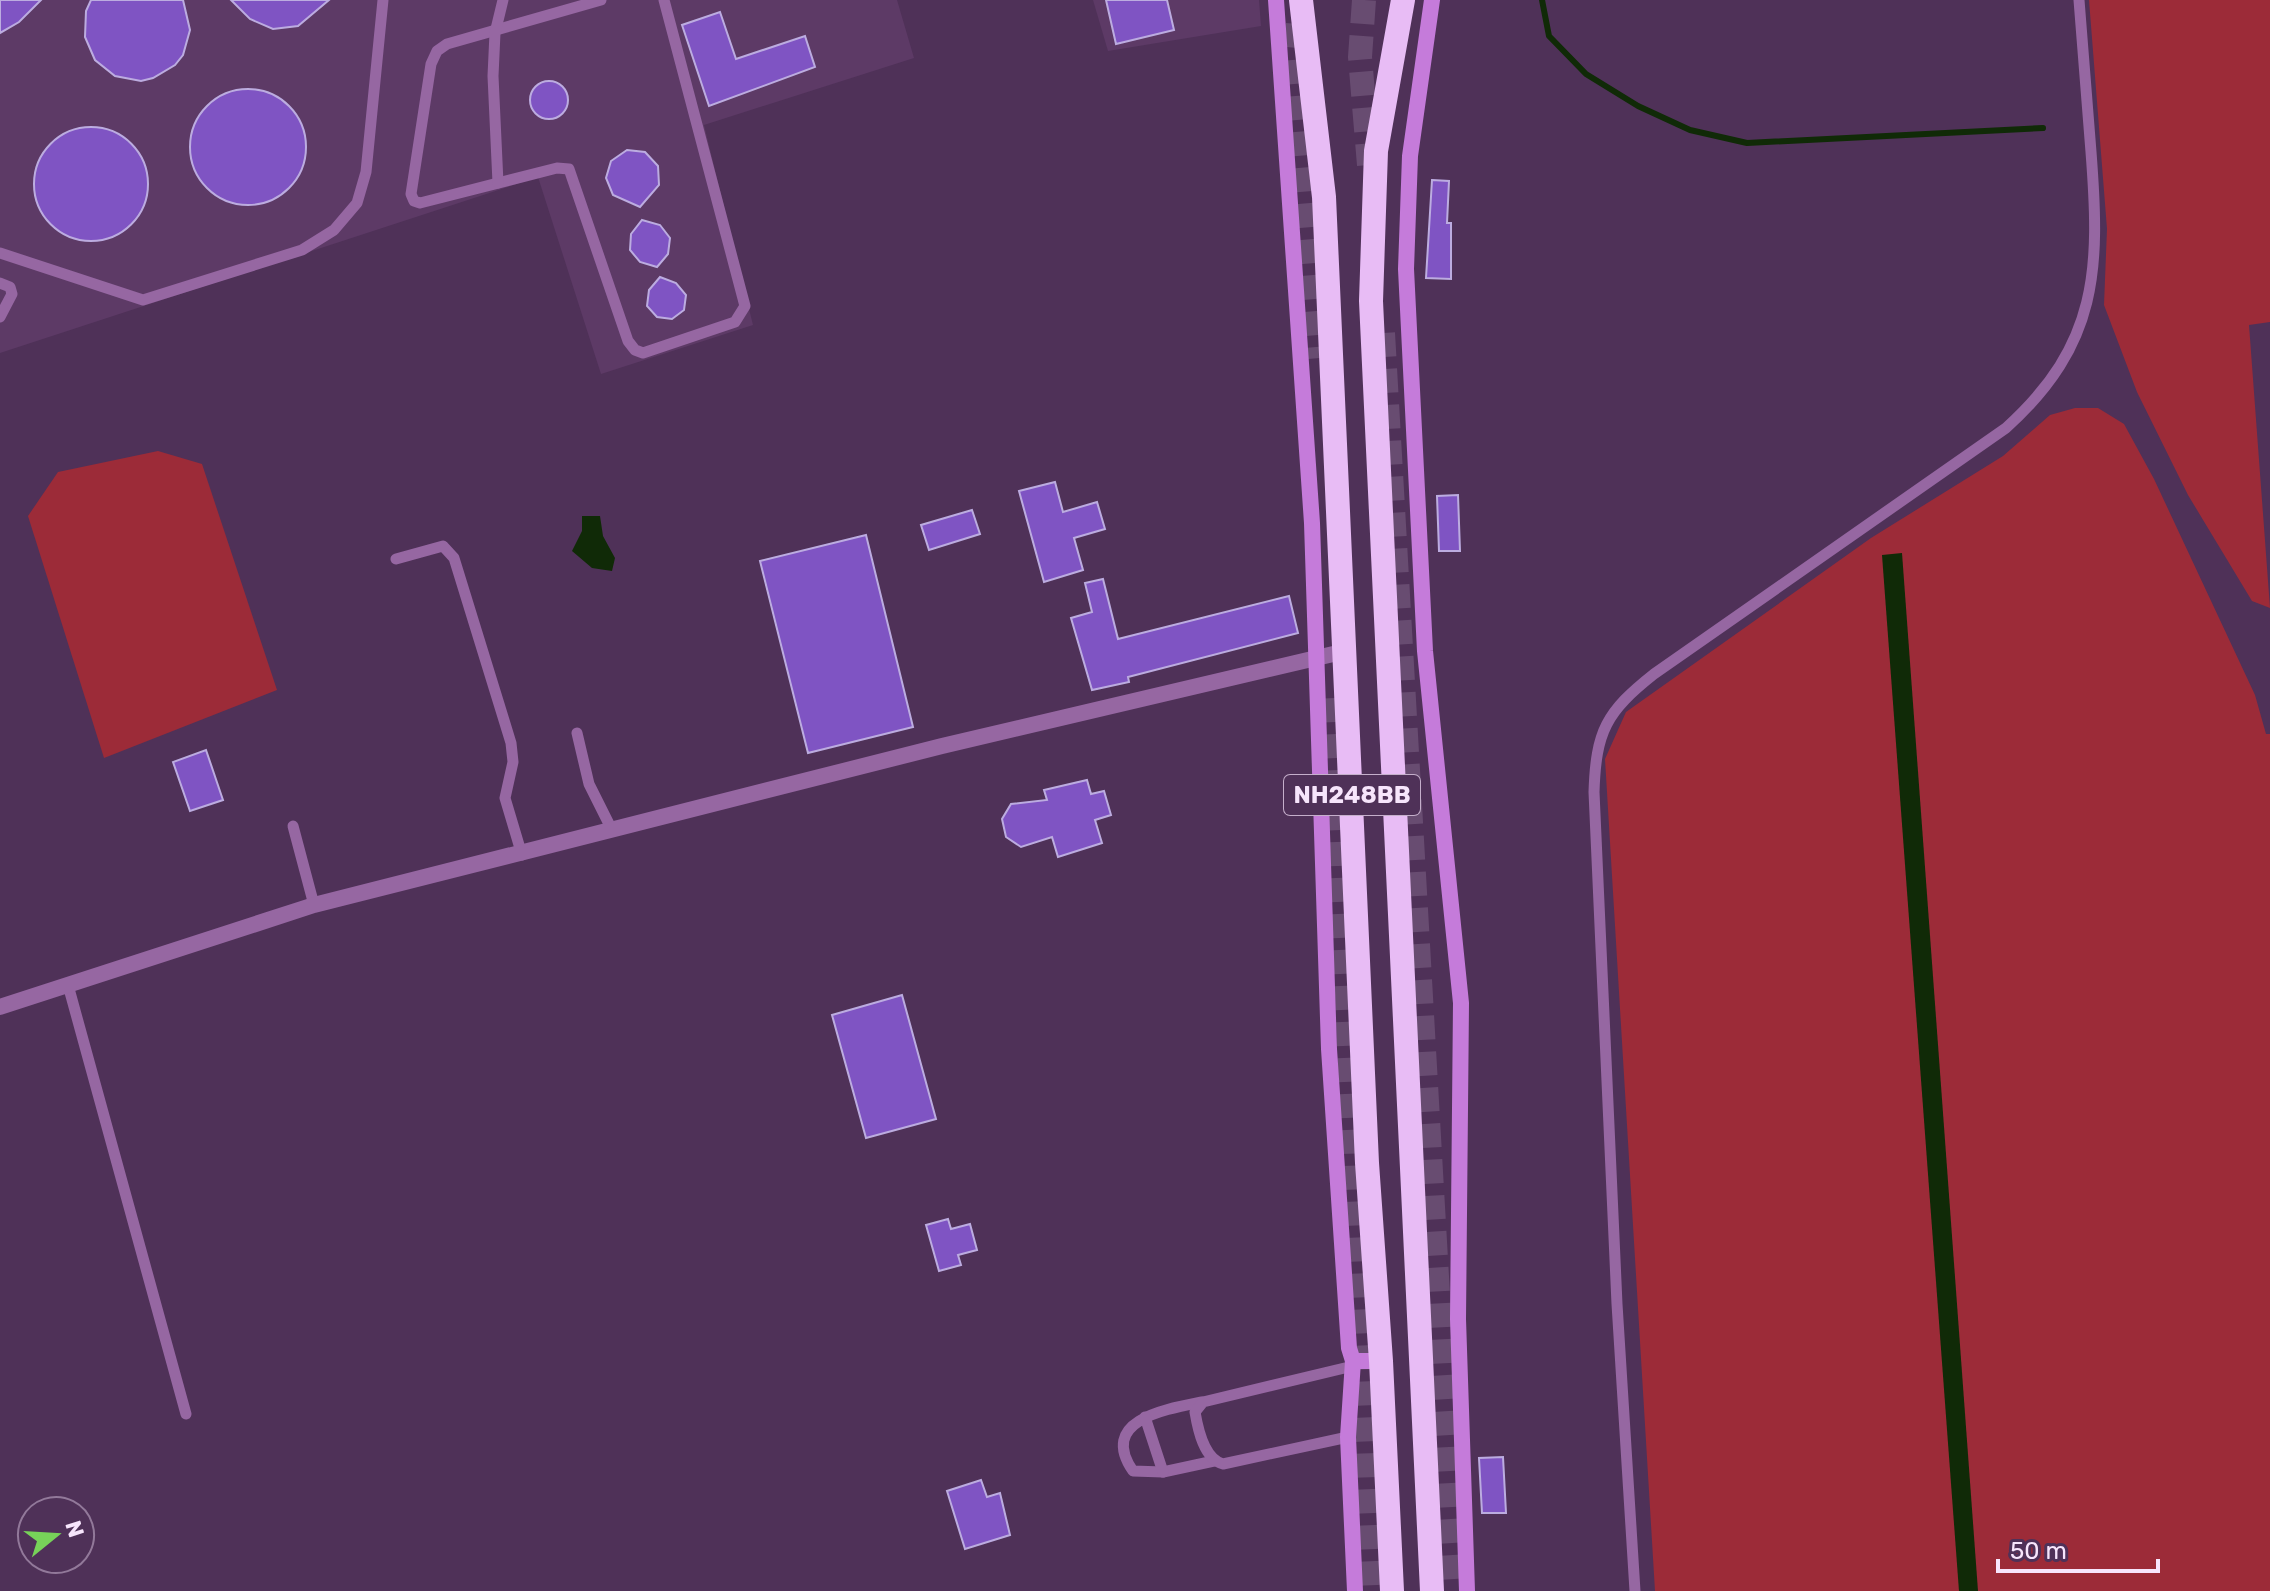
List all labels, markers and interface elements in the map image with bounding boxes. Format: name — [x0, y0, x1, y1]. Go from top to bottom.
road number: NH248BB — [1284, 775, 1420, 815]
north arrow — [16, 1495, 96, 1575]
text: N — [59, 1517, 90, 1541]
scale bar — [1998, 1523, 2158, 1573]
text: 50 m — [2010, 1537, 2067, 1565]

